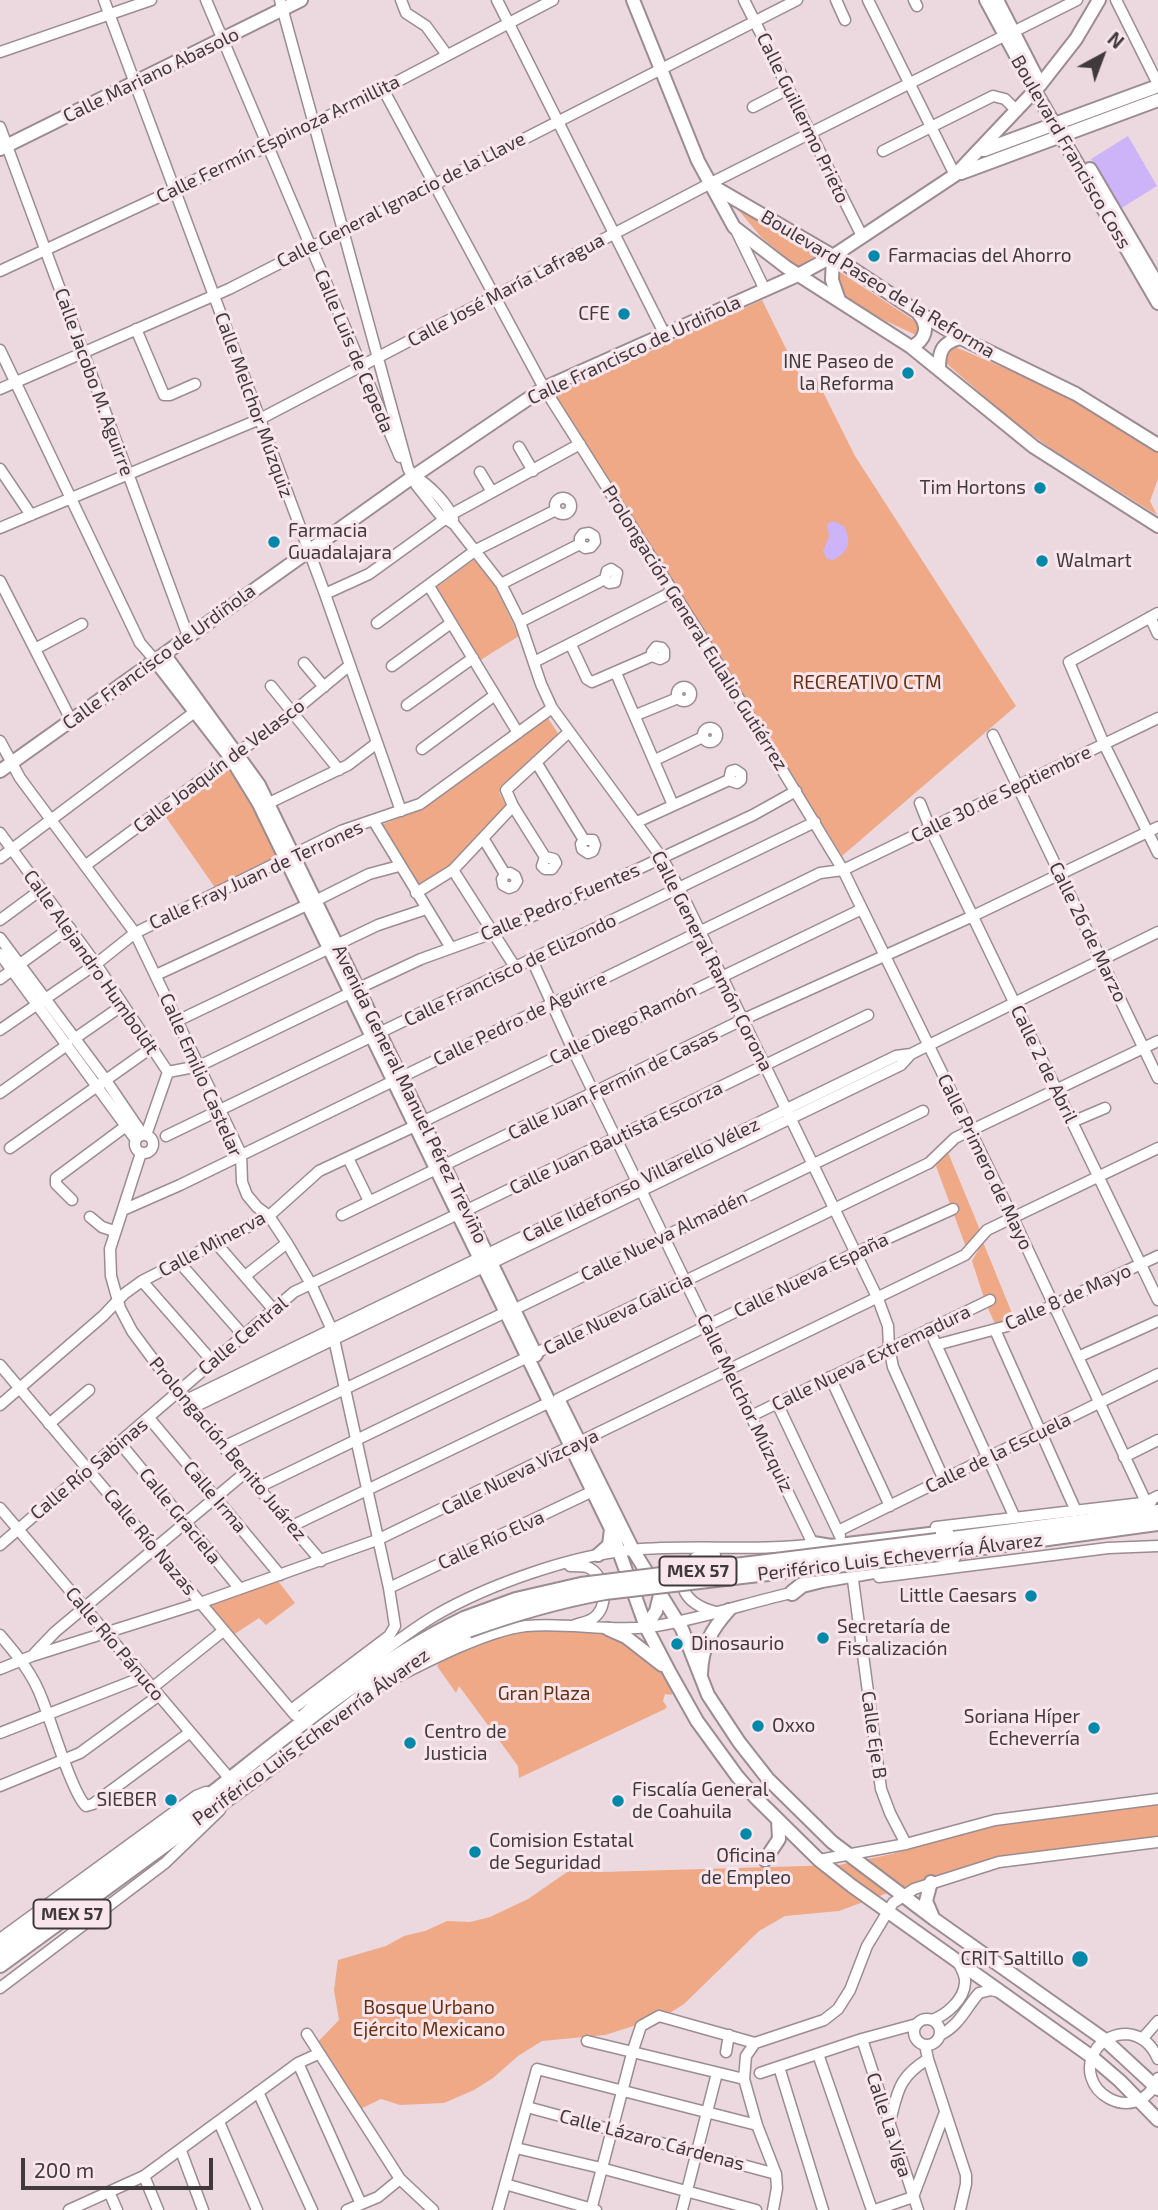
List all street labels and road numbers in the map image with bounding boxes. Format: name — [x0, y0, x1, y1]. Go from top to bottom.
street label: Calle Mariano Abasolo — [59, 22, 243, 128]
street label: Calle Guillermo Prieto — [752, 29, 854, 207]
street label: Boulevard Francisco Coss — [1006, 51, 1136, 253]
street label: Calle Fermín Espinoza Armillita — [153, 70, 403, 208]
street label: Calle General Ignacio de la Llave — [273, 127, 529, 273]
street label: Boulevard Paseo de la Reforma — [757, 205, 999, 363]
street label: Calle José María Lafragua — [404, 228, 608, 352]
street label: Calle Luis de Cepeda — [309, 266, 399, 436]
street label: Calle Jacobo M. Aguirre — [49, 285, 139, 479]
street label: Calle Francisco de Urdiñola — [524, 290, 744, 410]
street label: Calle Melchor Múzquiz — [210, 309, 298, 501]
street label: Prolongación General Eulalio Gutiérrez — [597, 481, 793, 775]
street label: Calle Francisco de Urdiñola — [58, 579, 260, 735]
street label: Calle Joaquín de Velasco — [129, 694, 309, 838]
street label: Calle 30 de Septiembre — [907, 740, 1095, 848]
street label: Calle Fray Juan de Terrones — [145, 815, 367, 935]
street label: Calle General Ramón Corona — [646, 847, 778, 1075]
street label: Calle Pedro Fuentes — [477, 858, 643, 946]
street label: Calle 26 de Marzo — [1044, 858, 1132, 1006]
street label: Calle Alejandro Humboldt — [19, 865, 163, 1059]
street label: Calle Francisco de Elizondo — [400, 909, 620, 1031]
street label: Avenida General Manuel Pérez Treviño — [328, 941, 492, 1247]
street label: Calle Pedro de Aguirre — [430, 967, 610, 1071]
street label: Calle Diego Ramón — [546, 979, 700, 1069]
street label: Calle Emilio Castelar — [155, 990, 247, 1160]
street label: Calle 2 de Abril — [1006, 1002, 1082, 1126]
street label: Calle Juan Fermín de Casas — [504, 1023, 722, 1145]
street label: Calle Primero de Mayo — [932, 1070, 1038, 1254]
street label: Calle Juan Bautista Escorza — [506, 1076, 726, 1200]
street label: Calle Ildefonso Villarello Vélez — [519, 1113, 763, 1247]
street label: Calle Nueva Almadén — [577, 1186, 751, 1286]
street label: Calle Minerva — [155, 1206, 269, 1282]
street label: Calle Nueva España — [730, 1228, 892, 1322]
street label: Calle 8 de Mayo — [1001, 1259, 1135, 1335]
street label: Calle Nueva Galicia — [540, 1268, 696, 1360]
street label: Calle Central — [194, 1292, 292, 1380]
street label: Calle Nueva Extremadura — [768, 1300, 974, 1416]
street label: Calle Melchor Múzquiz — [692, 1310, 798, 1496]
street label: Prolongación Benito Juárez — [144, 1352, 312, 1546]
street label: Calle de la Escuela — [921, 1408, 1075, 1498]
street label: Calle Río Sabinas — [26, 1413, 152, 1525]
street label: Calle Nueva Vizcaya — [438, 1424, 602, 1520]
street label: Calle Irma — [178, 1456, 252, 1538]
street label: Calle Graciela — [134, 1463, 226, 1569]
street label: Calle Río Nazas — [99, 1484, 201, 1600]
street label: Calle Río Elva — [434, 1505, 548, 1575]
street label: Periférico Luis Echeverría Álvarez — [756, 1528, 1044, 1586]
road number: MEX 57 — [660, 1556, 736, 1586]
street label: Calle Río Pánuco — [61, 1582, 169, 1706]
street label: Periférico Luis Echeverría Álvarez — [188, 1643, 434, 1831]
street label: Calle Eje B — [857, 1690, 891, 1780]
road number: MEX 57 — [34, 1900, 110, 1928]
street label: Calle La Viga — [861, 2070, 917, 2180]
street label: Calle Lázaro Cárdenas — [557, 2104, 747, 2176]

